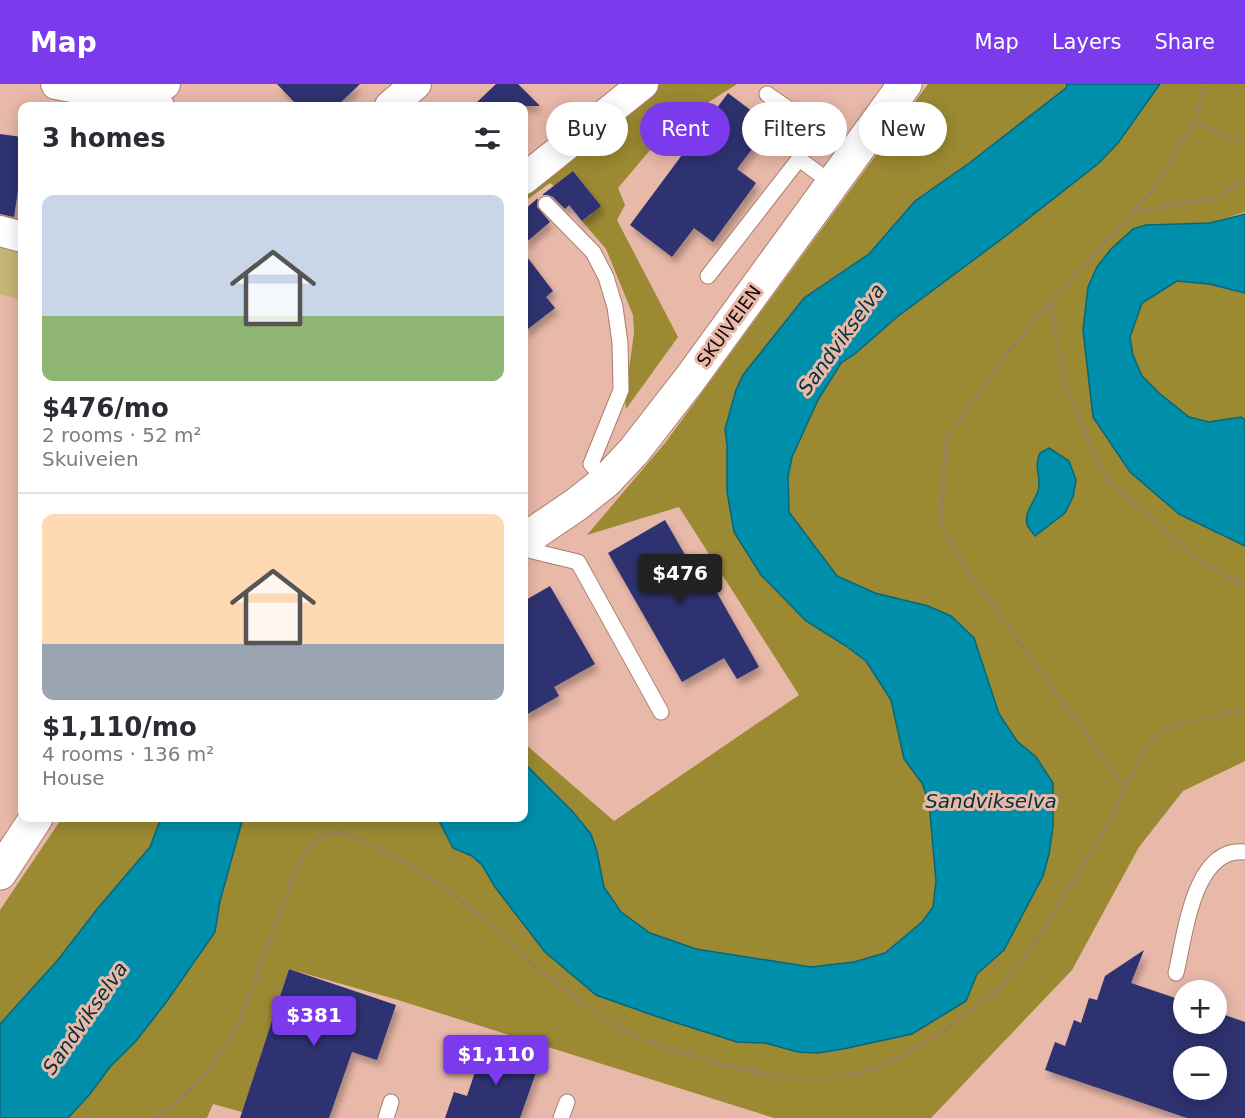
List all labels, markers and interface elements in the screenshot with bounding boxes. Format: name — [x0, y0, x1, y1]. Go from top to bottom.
text: Map — [30, 26, 97, 59]
text: Map — [975, 30, 1019, 54]
text: Layers — [1052, 30, 1121, 54]
text: Share — [1154, 30, 1215, 54]
chip: Buy — [546, 102, 628, 156]
chip: Rent — [640, 102, 730, 156]
chip: Filters — [742, 102, 847, 156]
chip: New — [859, 102, 947, 156]
icon: filters — [471, 122, 504, 155]
text: 3 homes — [42, 123, 166, 153]
icon: home — [219, 234, 327, 342]
water label: Sandvikselva — [793, 279, 889, 399]
street label: SKUIVEIEN — [692, 281, 765, 370]
text: $476/mo — [42, 393, 169, 423]
text: 2 rooms · 52 m² — [42, 423, 202, 447]
text: Skuiveien — [42, 447, 139, 471]
icon: home — [219, 553, 327, 661]
pin: $476 — [644, 554, 716, 605]
text: $476 — [652, 561, 708, 585]
text: $1,110/mo — [42, 712, 197, 742]
text: 4 rooms · 136 m² — [42, 742, 214, 766]
text: House — [42, 766, 105, 790]
water label: Sandvikselva — [925, 789, 1057, 813]
water label: Sandvikselva — [37, 957, 133, 1079]
map controls — [1173, 980, 1227, 1100]
button: + — [1173, 980, 1227, 1034]
pin: $381 — [278, 996, 350, 1047]
text: $381 — [286, 1003, 342, 1027]
pin: $1,110 — [447, 1035, 545, 1086]
text: $1,110 — [457, 1042, 535, 1066]
button: − — [1173, 1046, 1227, 1100]

